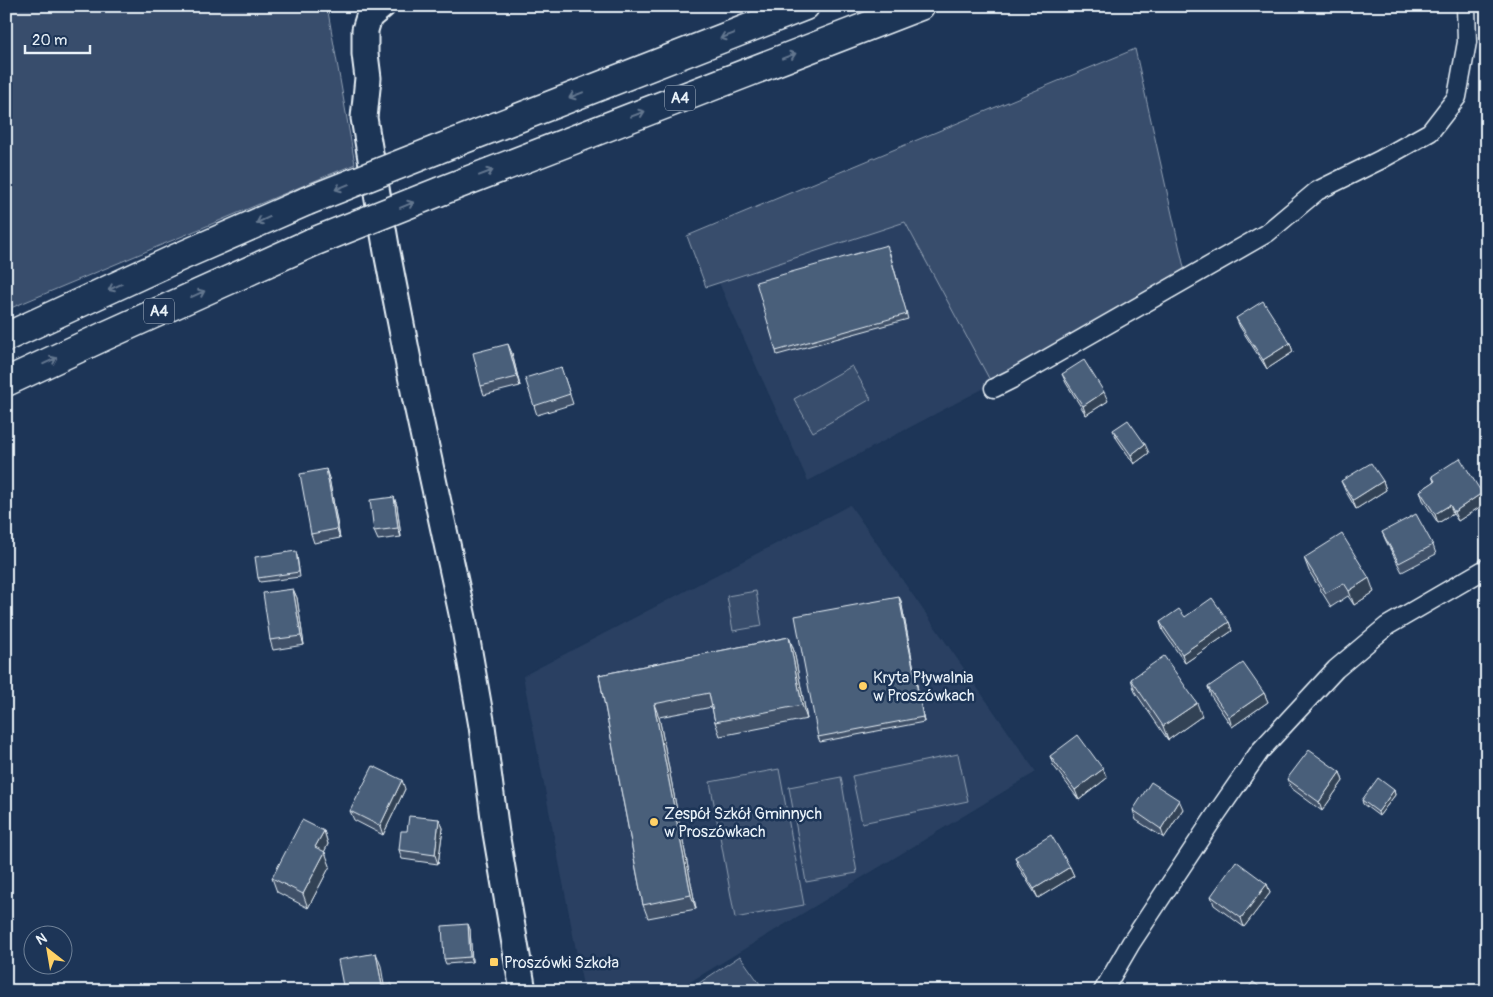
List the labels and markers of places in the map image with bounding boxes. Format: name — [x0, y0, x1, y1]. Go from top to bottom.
place label: Kryta Pływalnia w Proszówkach — [873, 668, 975, 706]
marker: Kryta Pływalnia w Proszówkach — [857, 680, 869, 692]
place label: Zespół Szkół Gminnych w Proszówkach — [664, 804, 822, 842]
marker: Zespół Szkół Gminnych w Proszówkach — [648, 816, 660, 828]
place label: Proszówki Szkoła — [504, 953, 619, 973]
marker: Proszówki Szkoła — [488, 956, 500, 968]

